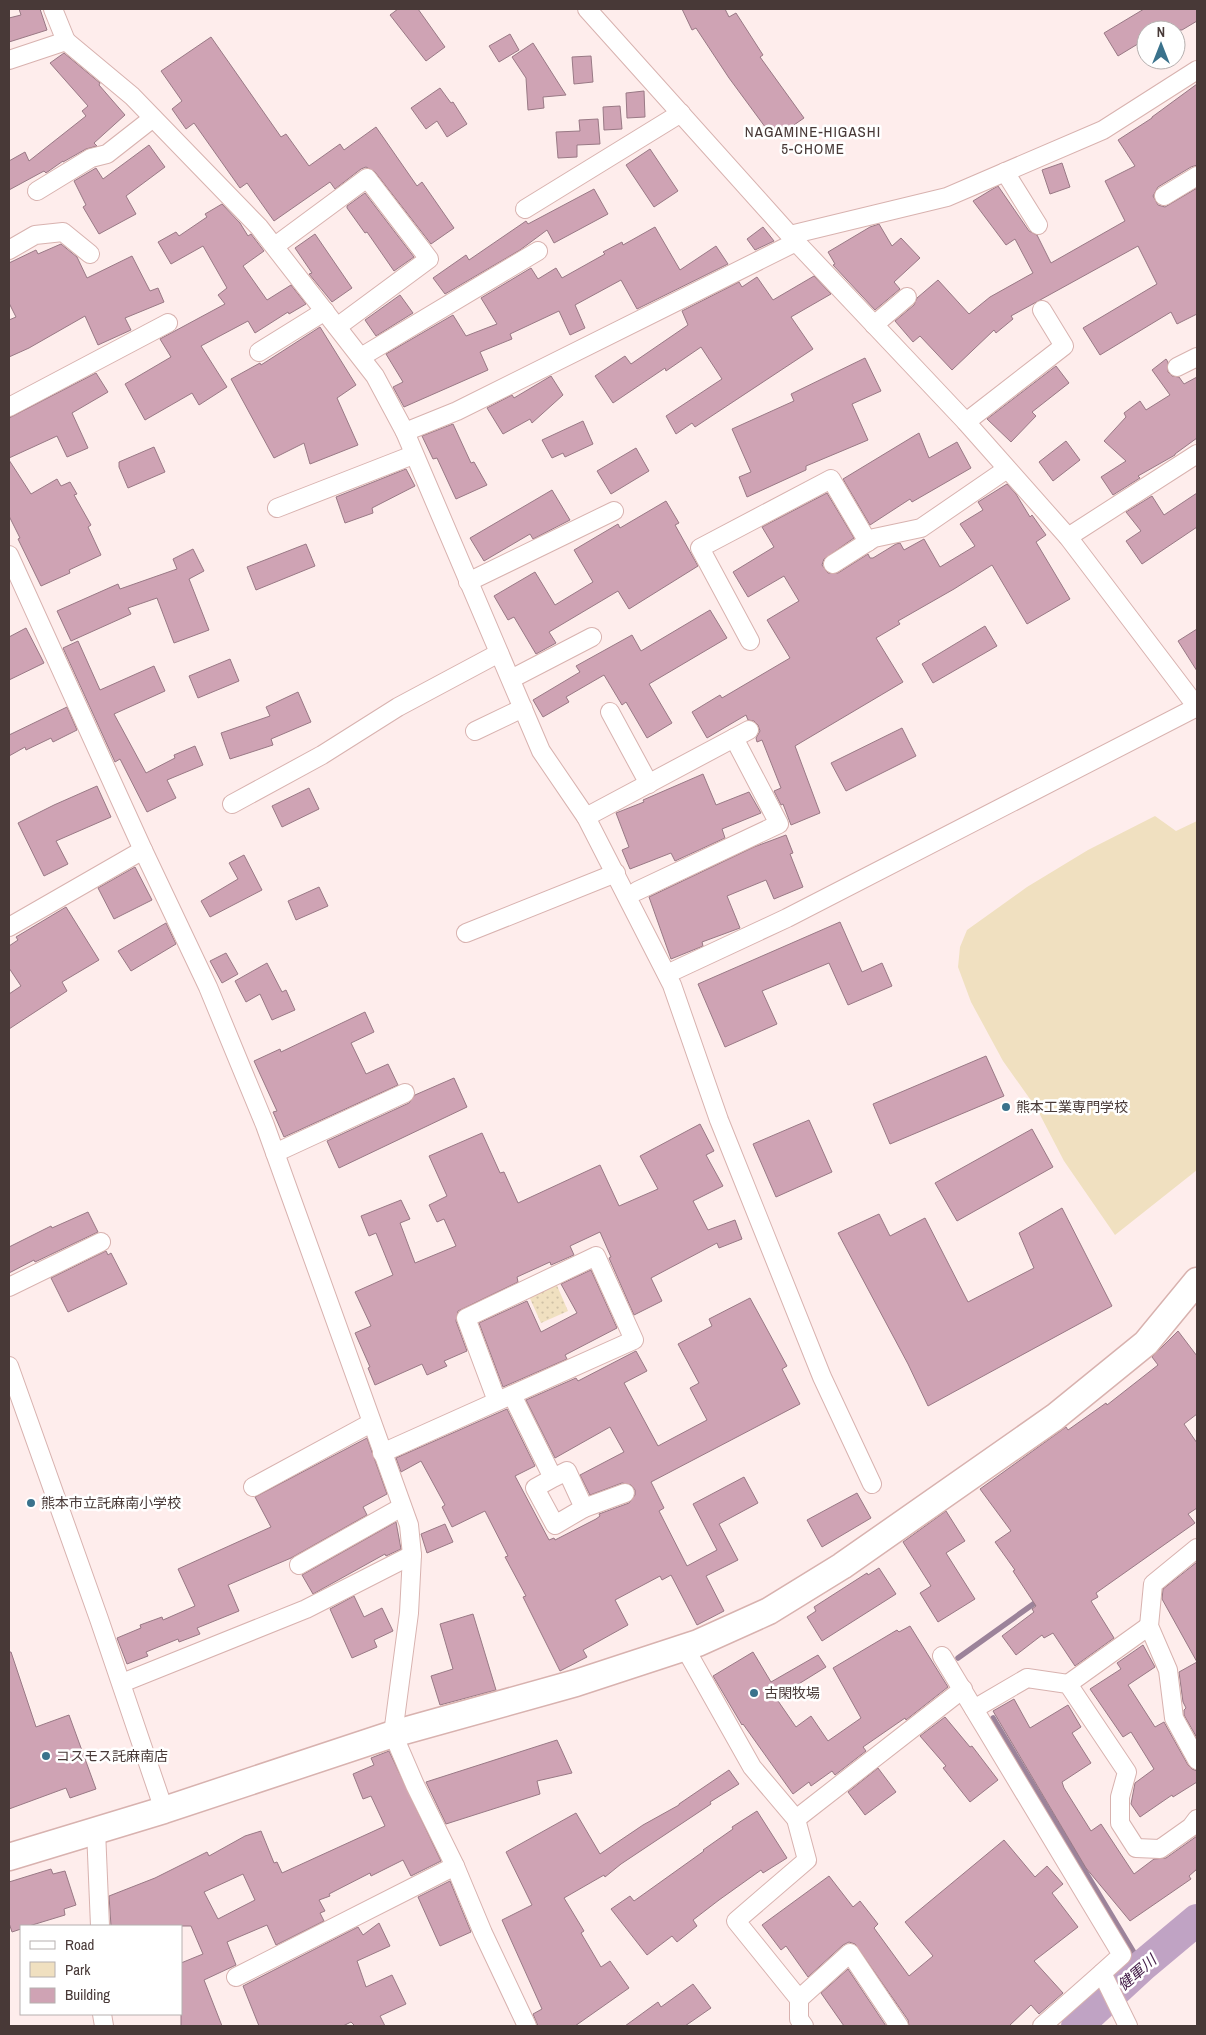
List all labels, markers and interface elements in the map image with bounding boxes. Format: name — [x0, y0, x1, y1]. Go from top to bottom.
north arrow — [1136, 20, 1186, 70]
text: N — [1157, 23, 1165, 41]
district label: NAGAMINE-HIGASHI 5-CHOME — [745, 121, 881, 159]
place label: 熊本工業専門学校 — [1016, 1098, 1128, 1116]
marker: 熊本工業専門学校 — [1000, 1101, 1012, 1113]
place label: 熊本市立託麻南小学校 — [41, 1494, 181, 1512]
marker: 熊本市立託麻南小学校 — [25, 1497, 37, 1509]
place label: 古閑牧場 — [764, 1684, 820, 1702]
marker: 古閑牧場 — [748, 1687, 760, 1699]
place label: コスモス託麻南店 — [56, 1747, 168, 1765]
marker: コスモス託麻南店 — [40, 1750, 52, 1762]
legend — [20, 1925, 182, 2015]
text: Road — [65, 1934, 94, 1955]
water label: 健軍川 — [1113, 1949, 1162, 1995]
text: Park — [65, 1959, 91, 1980]
text: Building — [65, 1984, 110, 2005]

